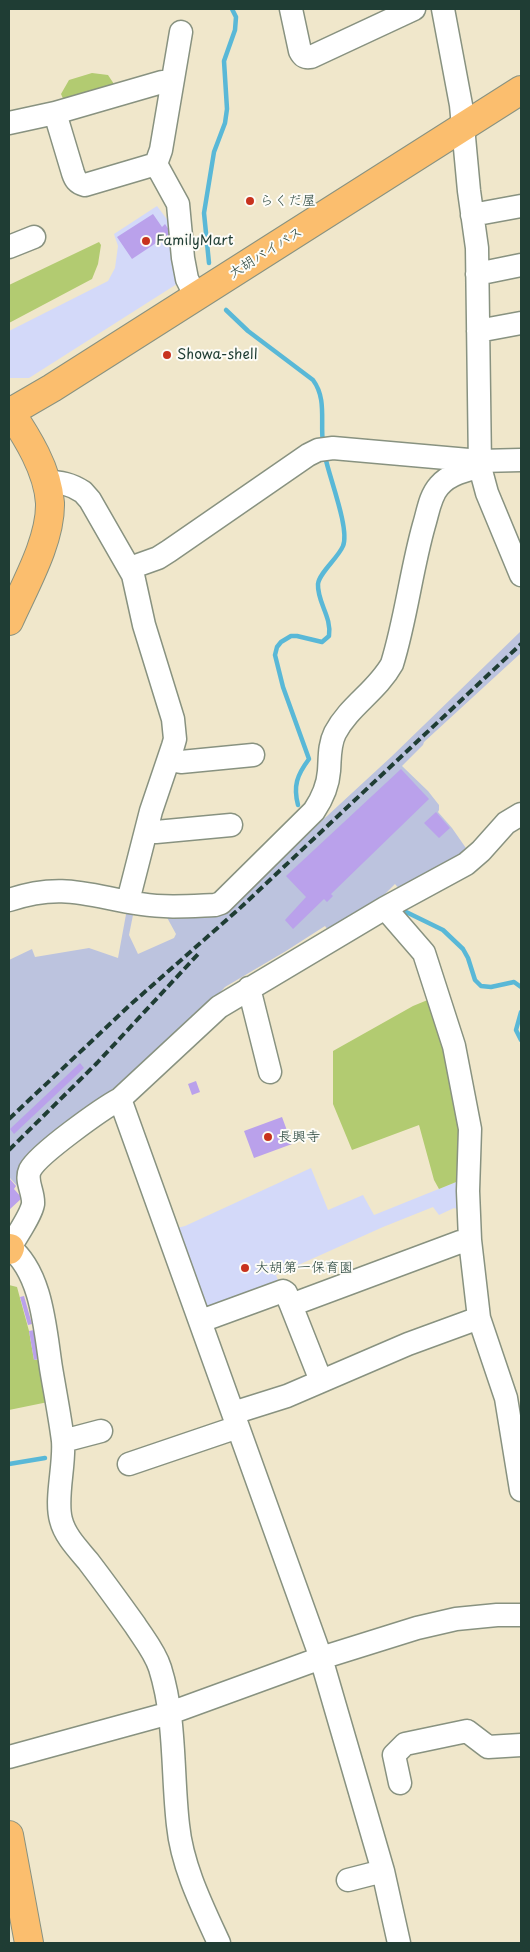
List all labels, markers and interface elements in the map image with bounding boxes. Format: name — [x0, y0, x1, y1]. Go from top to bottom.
place label: らくだ屋 — [260, 193, 316, 209]
marker: らくだ屋 — [244, 195, 256, 207]
street label: 大胡バイパス — [226, 224, 306, 282]
place label: FamilyMart — [156, 233, 233, 249]
marker: FamilyMart — [140, 235, 152, 247]
place label: Showa-shell — [177, 347, 257, 363]
marker: Showa-shell — [161, 349, 173, 361]
place label: 長興寺 — [278, 1129, 320, 1145]
marker: 長興寺 — [262, 1131, 274, 1143]
place label: 大胡第一保育園 — [255, 1260, 353, 1276]
marker: 大胡第一保育園 — [239, 1262, 251, 1274]

